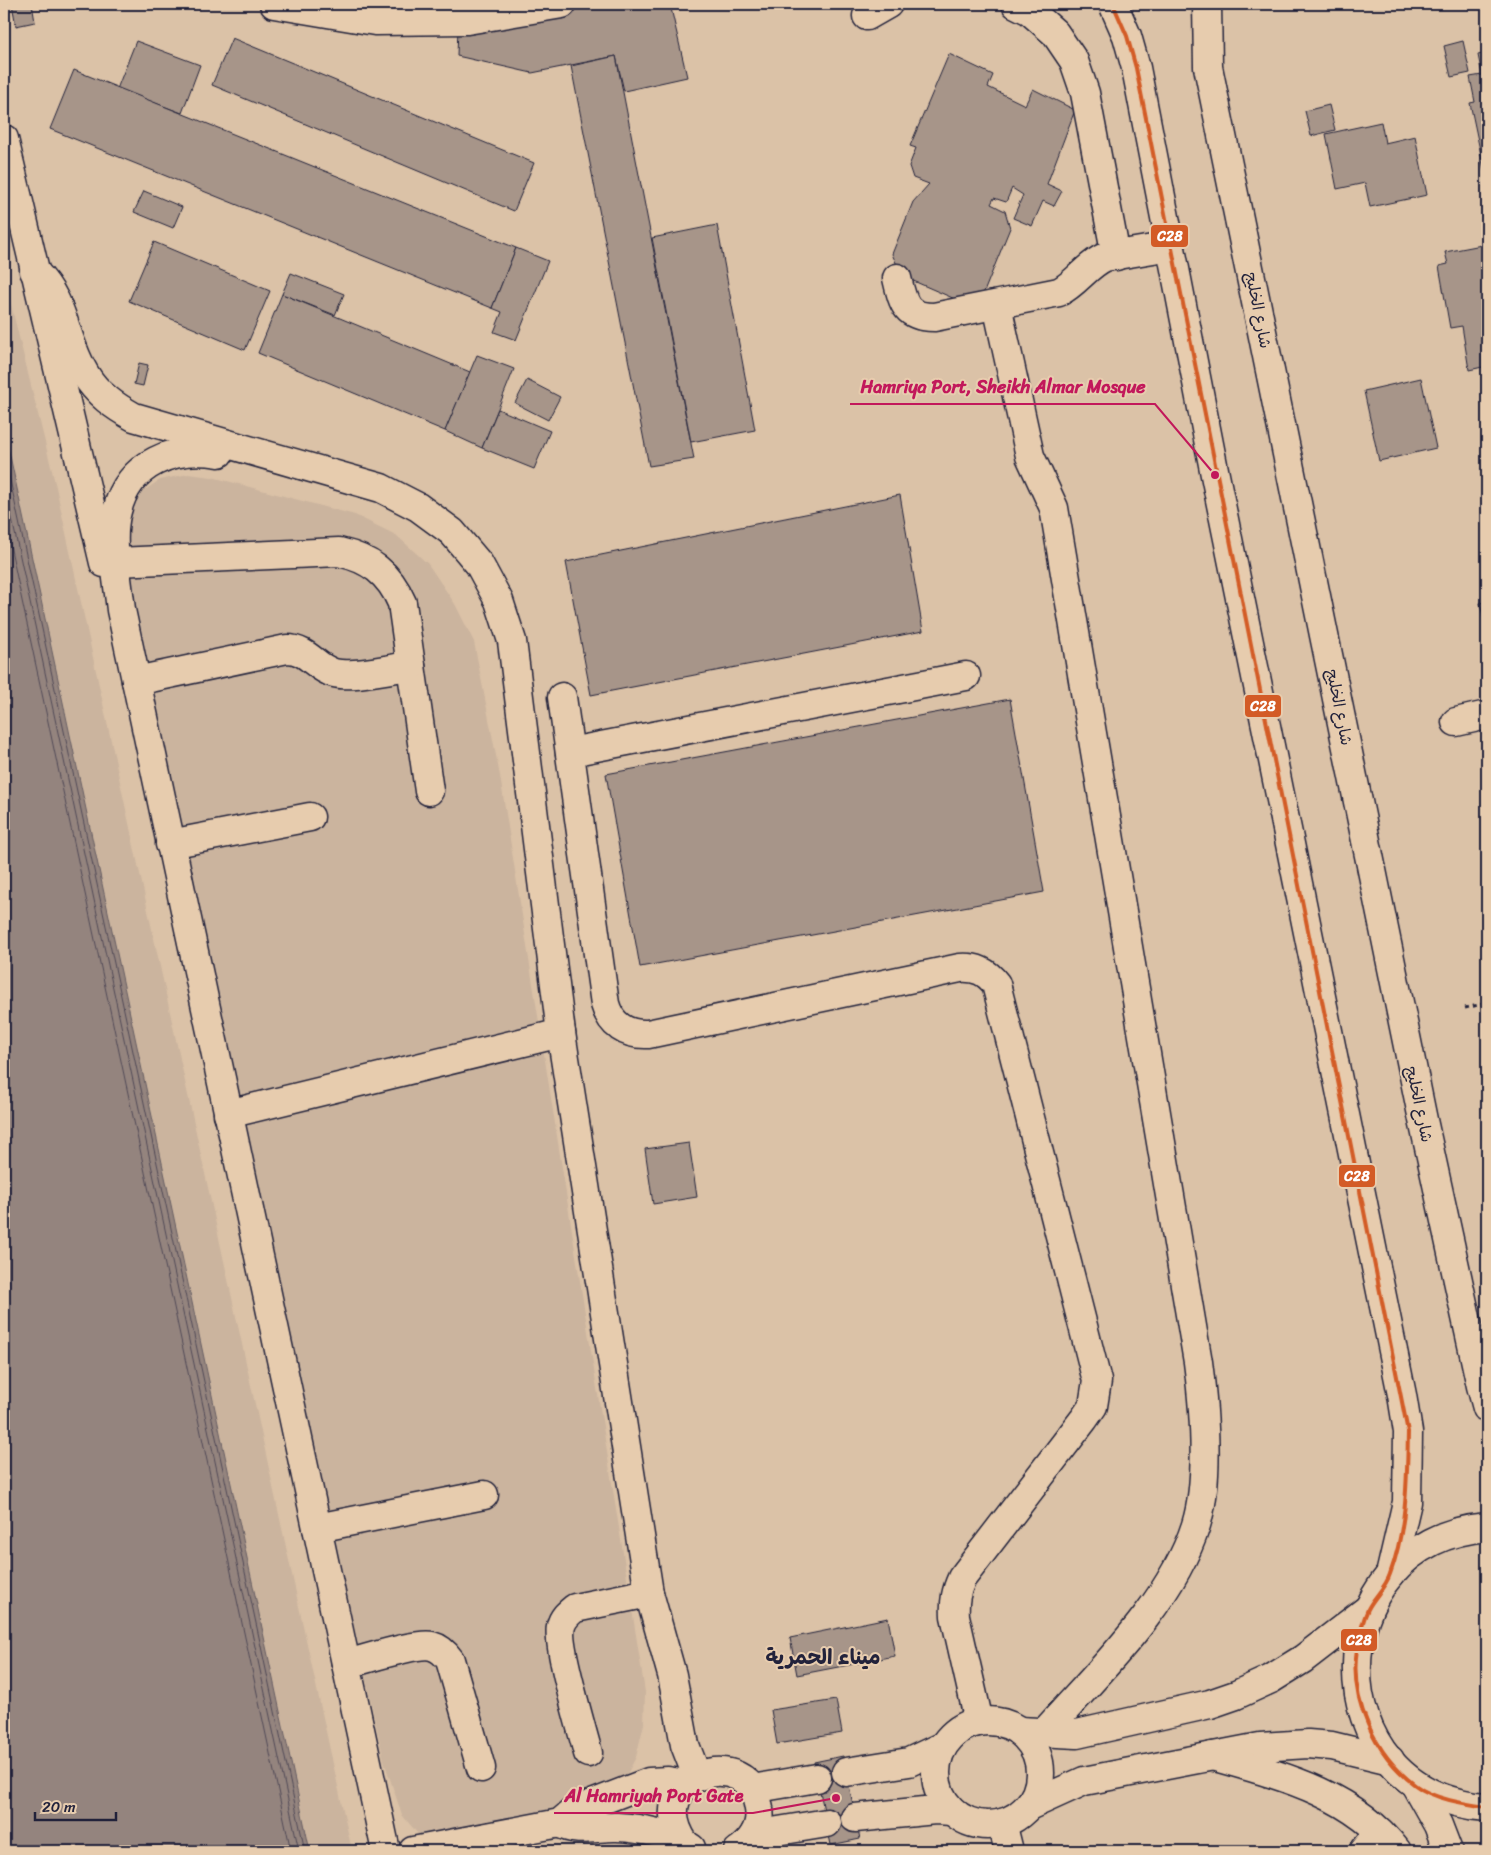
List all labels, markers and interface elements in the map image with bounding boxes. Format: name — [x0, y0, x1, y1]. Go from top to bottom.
line badge: C28 — [1150, 224, 1189, 248]
text: C28 — [1156, 224, 1183, 249]
street label: شارع الخليج — [1237, 269, 1280, 351]
callout: Hamriya Port, Sheikh Almar Mosque — [850, 371, 1155, 404]
text: Hamriya Port, Sheikh Almar Mosque — [859, 371, 1146, 403]
street label: شارع الخليج — [1318, 666, 1361, 748]
line badge: C28 — [1244, 694, 1282, 718]
text: C28 — [1249, 694, 1276, 719]
street label: شارع الخليج — [1397, 1063, 1442, 1145]
line badge: C28 — [1338, 1164, 1376, 1188]
text: C28 — [1343, 1164, 1370, 1189]
line badge: C28 — [1340, 1628, 1378, 1652]
text: C28 — [1345, 1628, 1372, 1653]
district label: ميناء الحمرية — [766, 1638, 880, 1676]
callout: Al Hamriyah Port Gate — [554, 1780, 753, 1813]
text: Al Hamriyah Port Gate — [564, 1780, 744, 1812]
scale bar — [35, 1790, 116, 1822]
text: 20 m — [42, 1794, 76, 1820]

